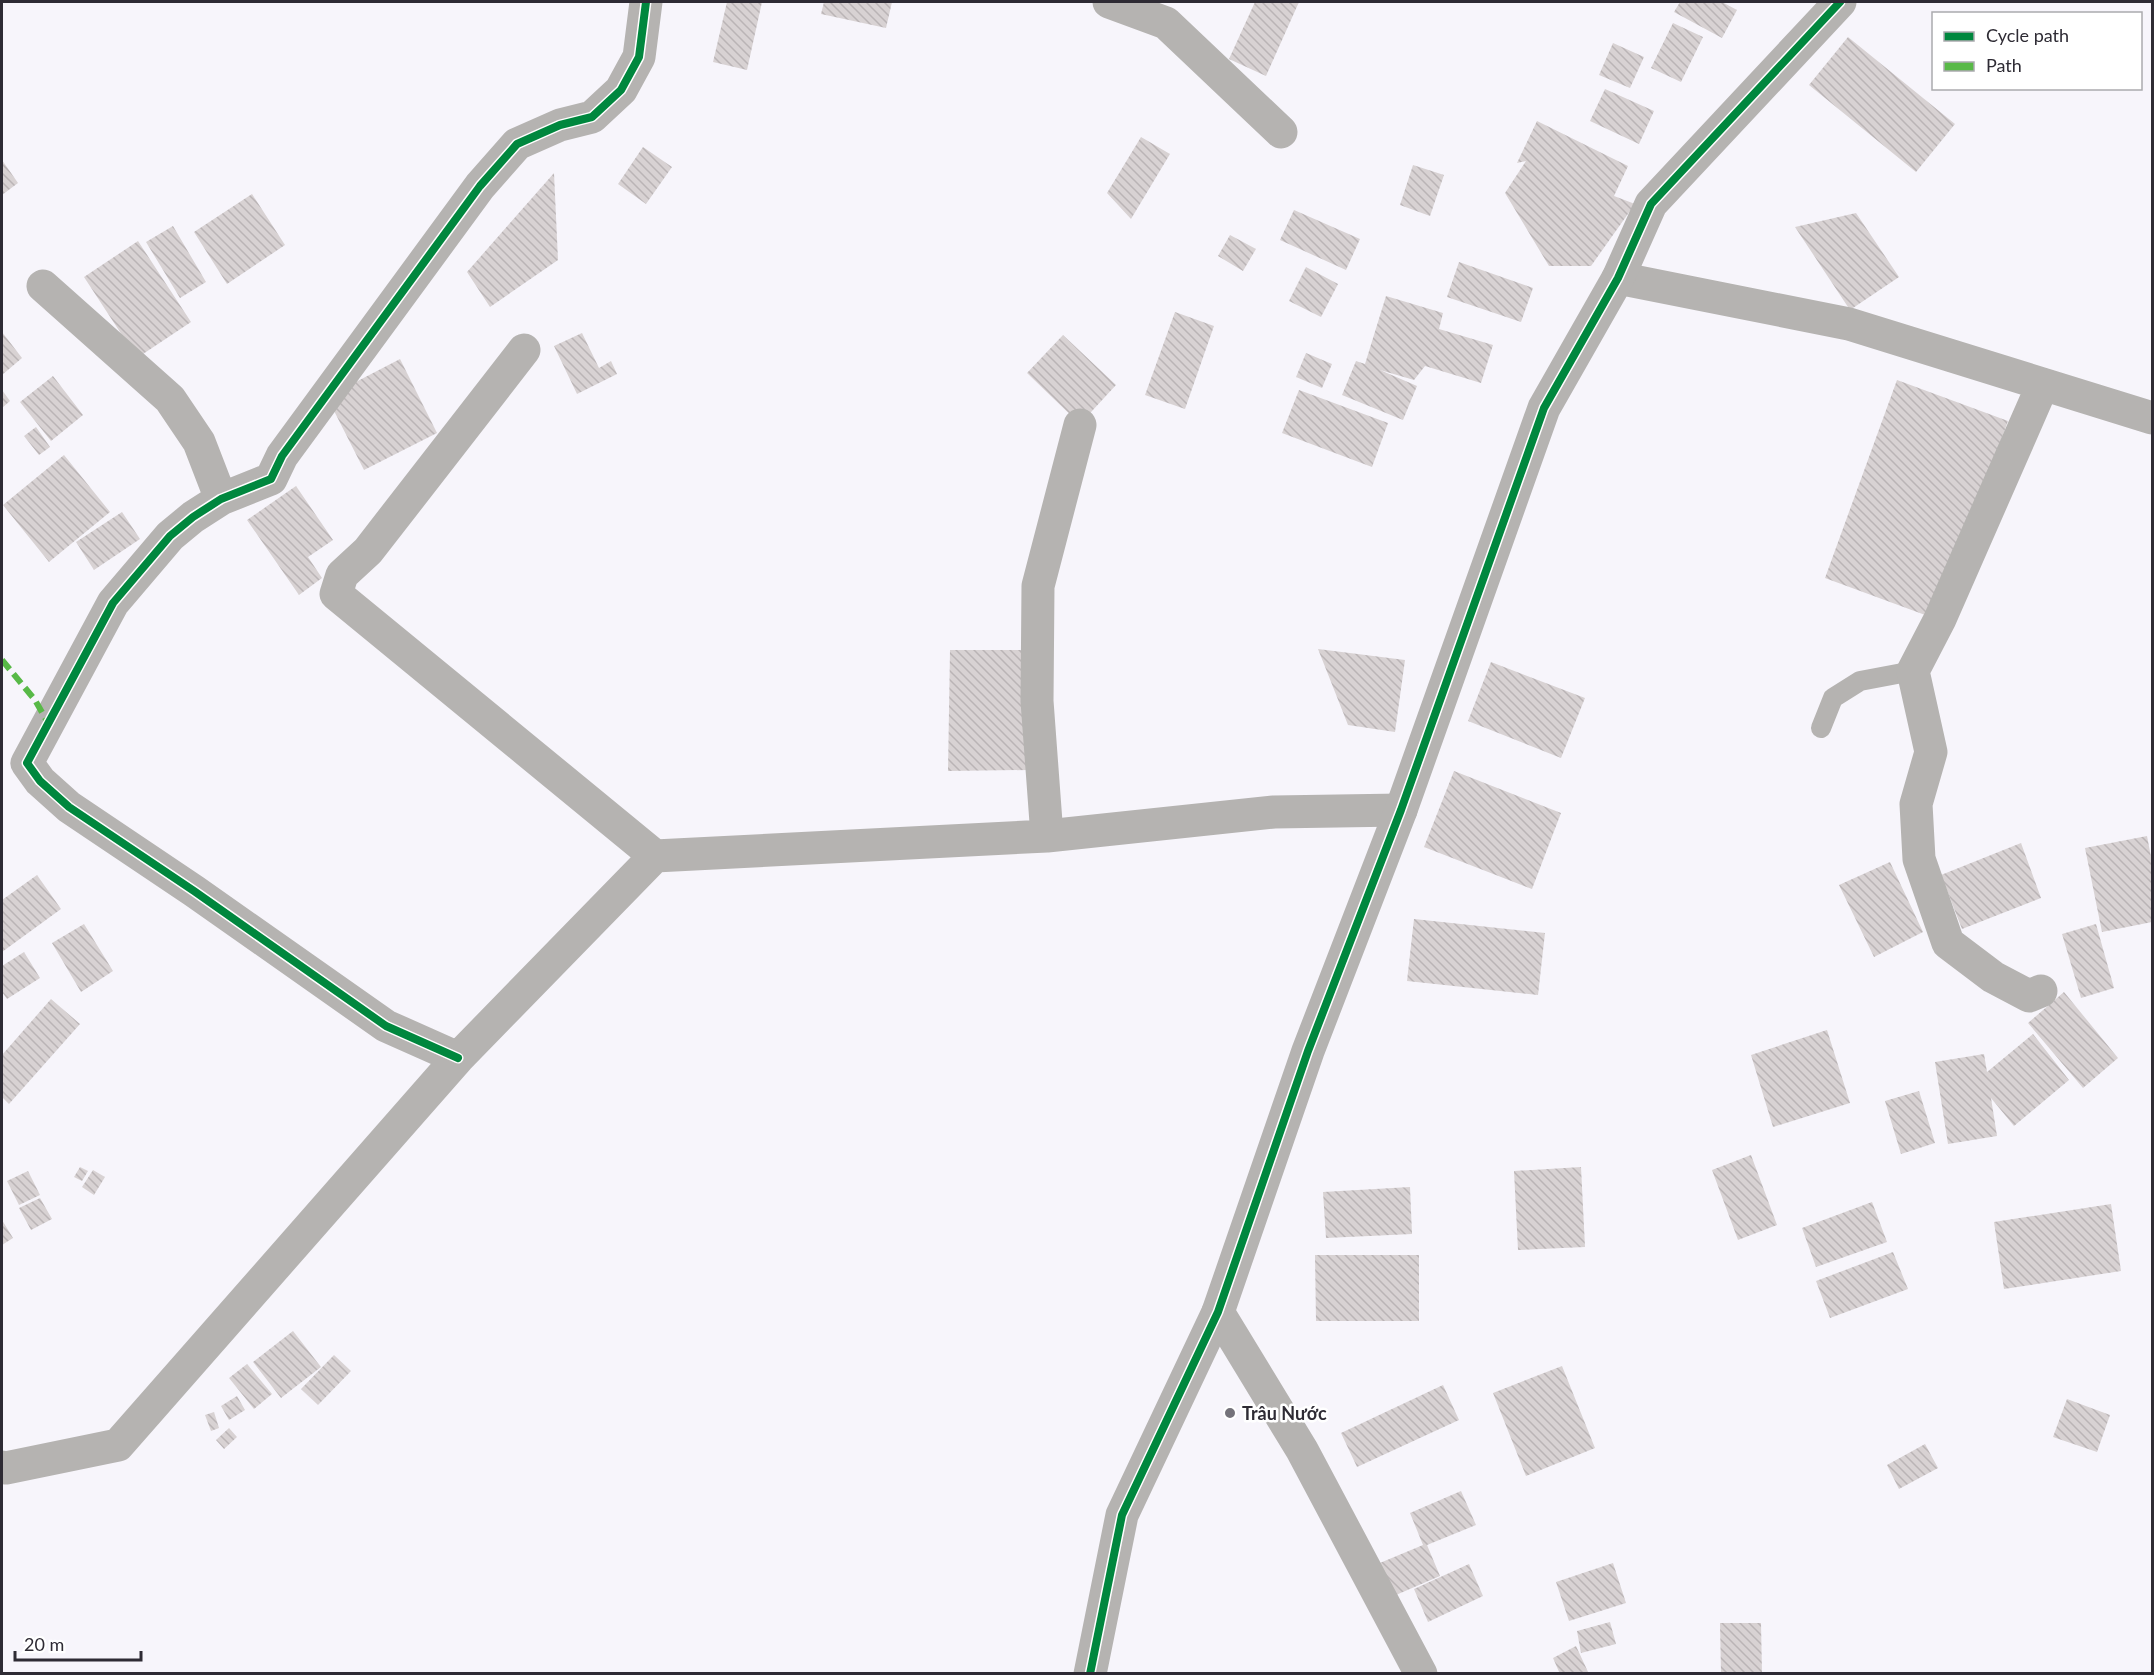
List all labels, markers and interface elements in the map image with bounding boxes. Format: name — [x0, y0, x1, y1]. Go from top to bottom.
legend — [1932, 12, 2142, 90]
text: Cycle path — [1986, 24, 2069, 46]
text: Path — [1986, 54, 2022, 76]
place label: Trâu Nước — [1242, 1402, 1327, 1424]
marker: Trâu Nước — [1223, 1406, 1237, 1420]
scale bar — [15, 1624, 141, 1662]
text: 20 m — [24, 1633, 64, 1655]

